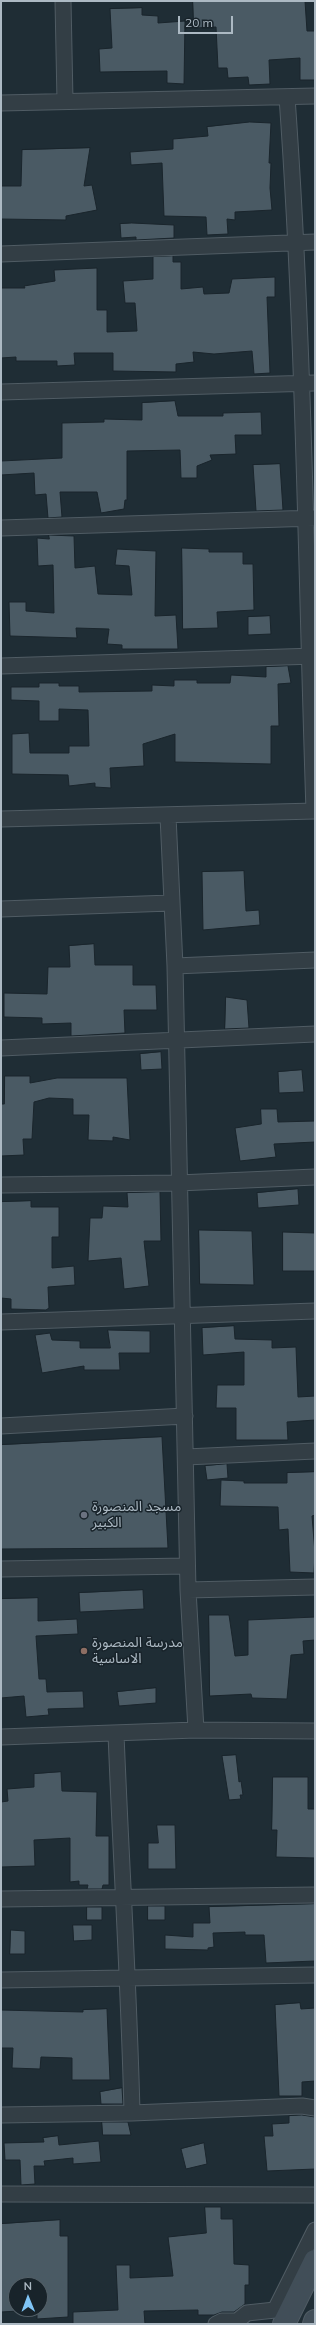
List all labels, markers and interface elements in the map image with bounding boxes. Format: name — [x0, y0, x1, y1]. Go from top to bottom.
scale bar — [180, 8, 235, 34]
text: 20 m — [185, 15, 213, 30]
place label: مسجد المنصورة الكبير — [92, 1499, 181, 1532]
marker: مسجد المنصورة الكبير — [79, 1510, 89, 1520]
place label: مدرسة المنصورة الاساسية — [92, 1635, 183, 1668]
marker: مدرسة المنصورة الاساسية — [79, 1646, 89, 1656]
north arrow — [8, 2277, 48, 2317]
text: N — [24, 2279, 32, 2293]

